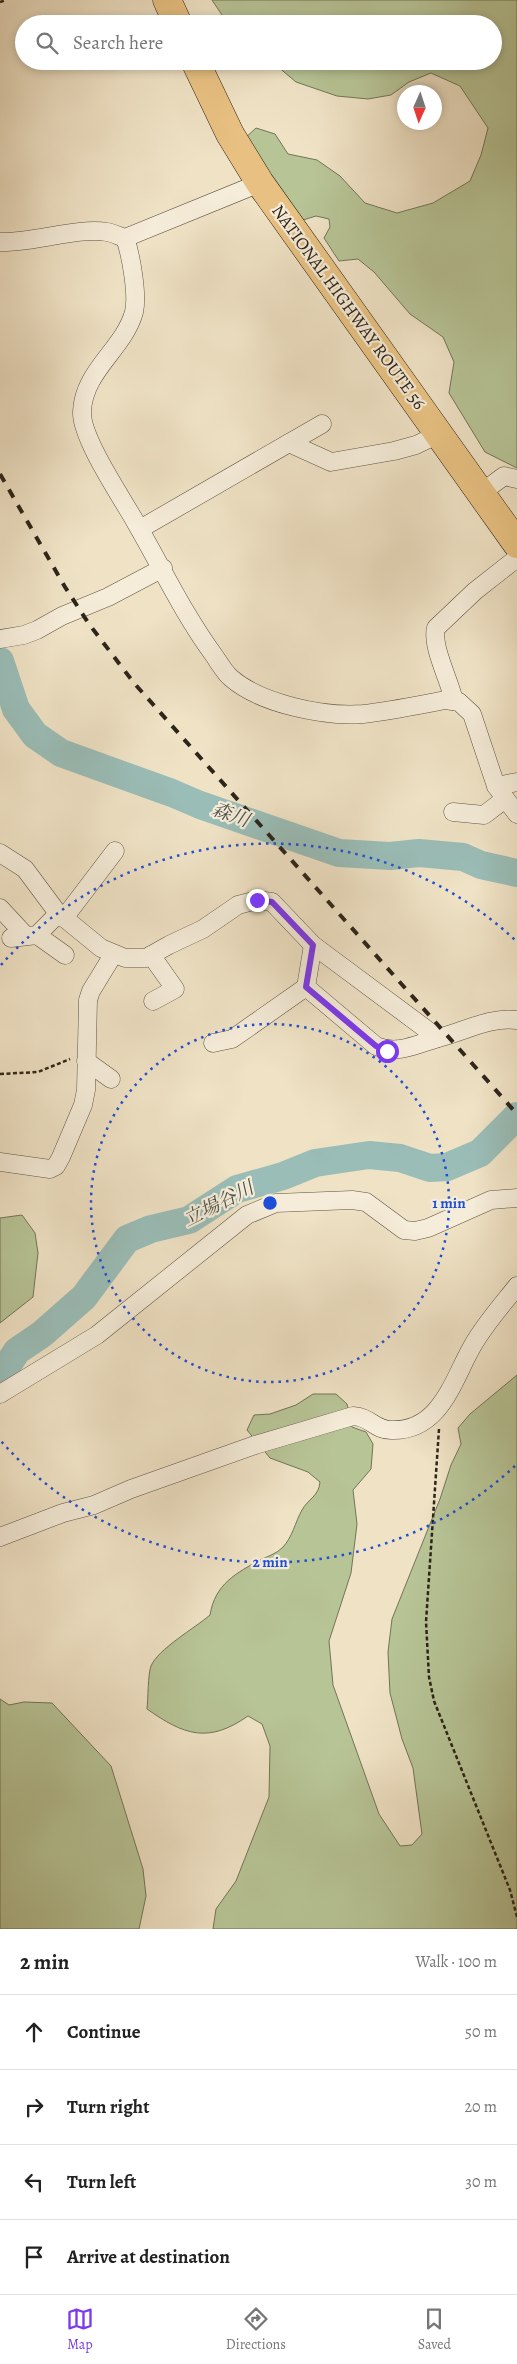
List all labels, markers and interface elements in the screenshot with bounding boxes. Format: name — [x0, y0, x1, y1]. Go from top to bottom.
search box — [15, 15, 502, 70]
icon: search — [33, 29, 61, 57]
text: Search here — [73, 30, 163, 56]
north arrow — [397, 85, 442, 130]
street label: NATIONAL HIGHWAY ROUTE 56 — [266, 200, 432, 414]
water label: 森川 — [208, 796, 255, 834]
route end — [246, 889, 269, 912]
route start — [376, 1040, 399, 1063]
water label: 立場谷川 — [179, 1174, 260, 1233]
text: 1 min — [432, 1193, 466, 1213]
centre of rings — [261, 1194, 279, 1212]
text: 2 min — [252, 1552, 288, 1572]
text: 2 min — [20, 1948, 69, 1976]
text: Walk · 100 m — [416, 1951, 497, 1973]
icon: ahead — [20, 2018, 48, 2046]
text: Continue — [67, 2019, 141, 2045]
text: 50 m — [465, 2021, 497, 2043]
icon: right — [20, 2093, 48, 2121]
text: Turn right — [67, 2094, 149, 2120]
text: 20 m — [464, 2096, 497, 2118]
icon: left — [20, 2168, 48, 2196]
text: Turn left — [67, 2169, 136, 2195]
text: 30 m — [465, 2171, 497, 2193]
icon: arrive — [20, 2243, 48, 2271]
text: Arrive at destination — [67, 2244, 230, 2270]
tab: Map — [66, 2305, 94, 2354]
tab: Directions — [226, 2305, 286, 2354]
tab: Saved — [418, 2305, 451, 2354]

